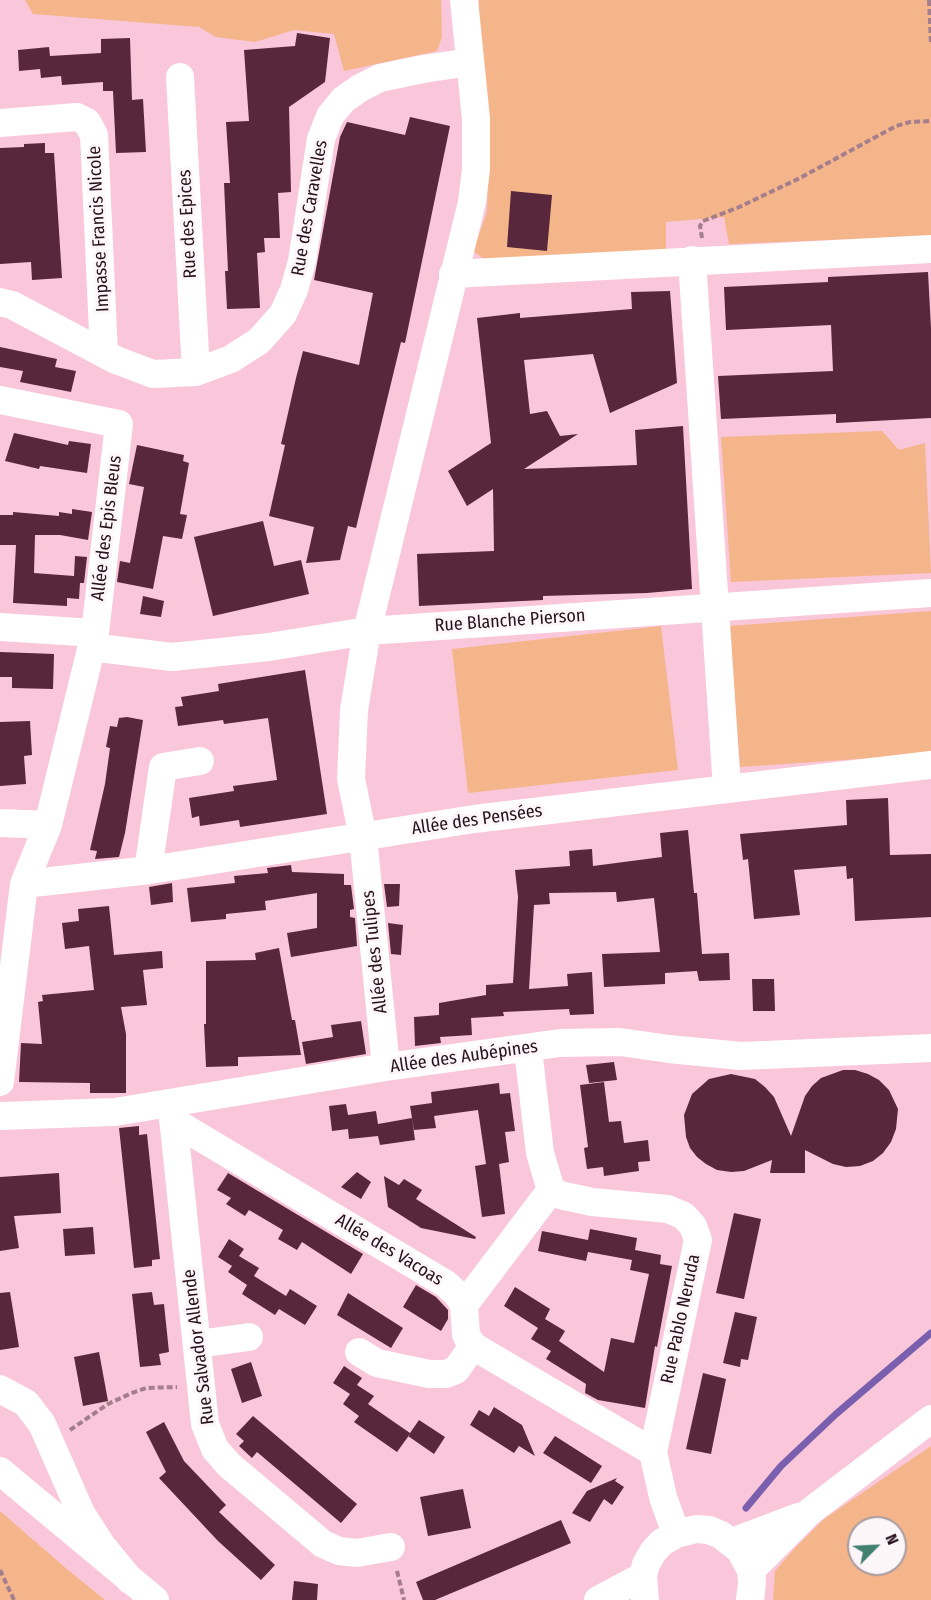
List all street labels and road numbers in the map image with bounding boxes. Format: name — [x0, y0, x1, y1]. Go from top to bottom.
street label: Rue des Caravelles — [287, 138, 333, 278]
street label: Impasse Francis Nicole — [84, 145, 114, 313]
street label: Rue des Epices — [174, 169, 202, 279]
street label: Allée des Epis Bleus — [87, 454, 127, 602]
street label: Rue Blanche Pierson — [434, 605, 586, 637]
street label: Allée des Pensées — [410, 800, 544, 840]
street label: Allée des Tulipes — [358, 889, 392, 1015]
street label: Allée des Aubépines — [389, 1036, 539, 1078]
street label: Allée des Vacoas — [331, 1209, 447, 1291]
street label: Rue Pablo Neruda — [657, 1252, 705, 1386]
street label: Rue Salvador Allende — [179, 1268, 219, 1426]

